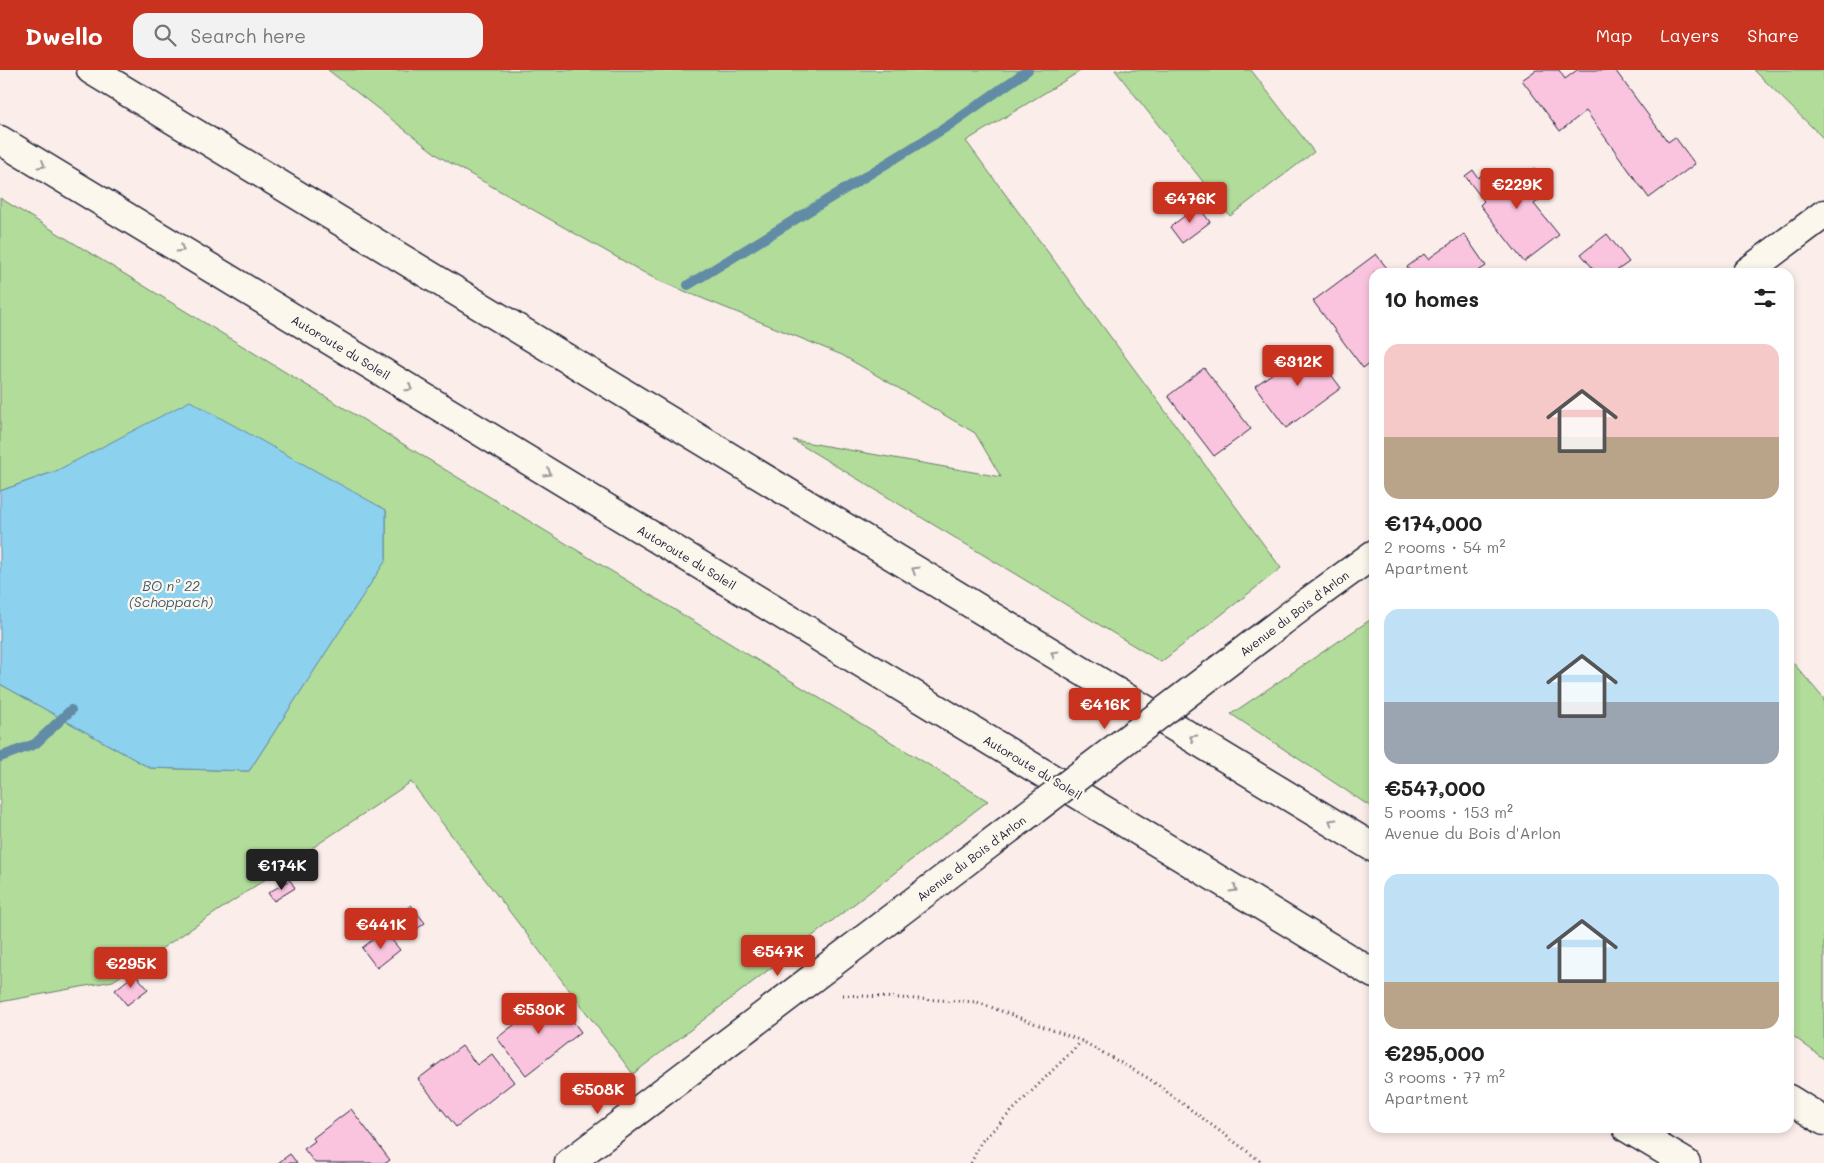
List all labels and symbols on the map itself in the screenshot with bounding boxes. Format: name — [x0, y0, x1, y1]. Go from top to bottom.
one-way arrow — [36, 159, 45, 168]
pin: €229K — [1482, 168, 1552, 210]
pin: €476K — [1155, 182, 1225, 224]
one-way arrow — [175, 243, 184, 253]
street label: Autoroute du Soleil — [289, 311, 393, 383]
pin: €312K — [1263, 344, 1333, 387]
one-way arrow — [404, 382, 413, 392]
one-way arrow — [543, 466, 552, 476]
street label: Autoroute du Soleil — [635, 521, 739, 593]
one-way arrow — [912, 566, 921, 576]
street label: Avenue du Bois d'Arlon — [1236, 567, 1352, 659]
water label: BO n° 22 (Schoppach) — [129, 576, 213, 611]
one-way arrow — [1051, 650, 1060, 660]
pin: €416K — [1070, 688, 1140, 730]
street label: Autoroute du Soleil — [981, 731, 1085, 803]
one-way arrow — [1190, 735, 1199, 745]
street label: Avenue du Bois d'Arlon — [913, 812, 1029, 904]
one-way arrow — [1329, 819, 1338, 829]
pin: €174K — [247, 848, 317, 891]
one-way arrow — [1229, 883, 1238, 893]
pin: €441K — [346, 908, 416, 950]
pin: €547K — [743, 934, 813, 977]
pin: €295K — [96, 946, 166, 989]
pin: €530K — [504, 992, 574, 1035]
pin: €508K — [563, 1072, 633, 1115]

